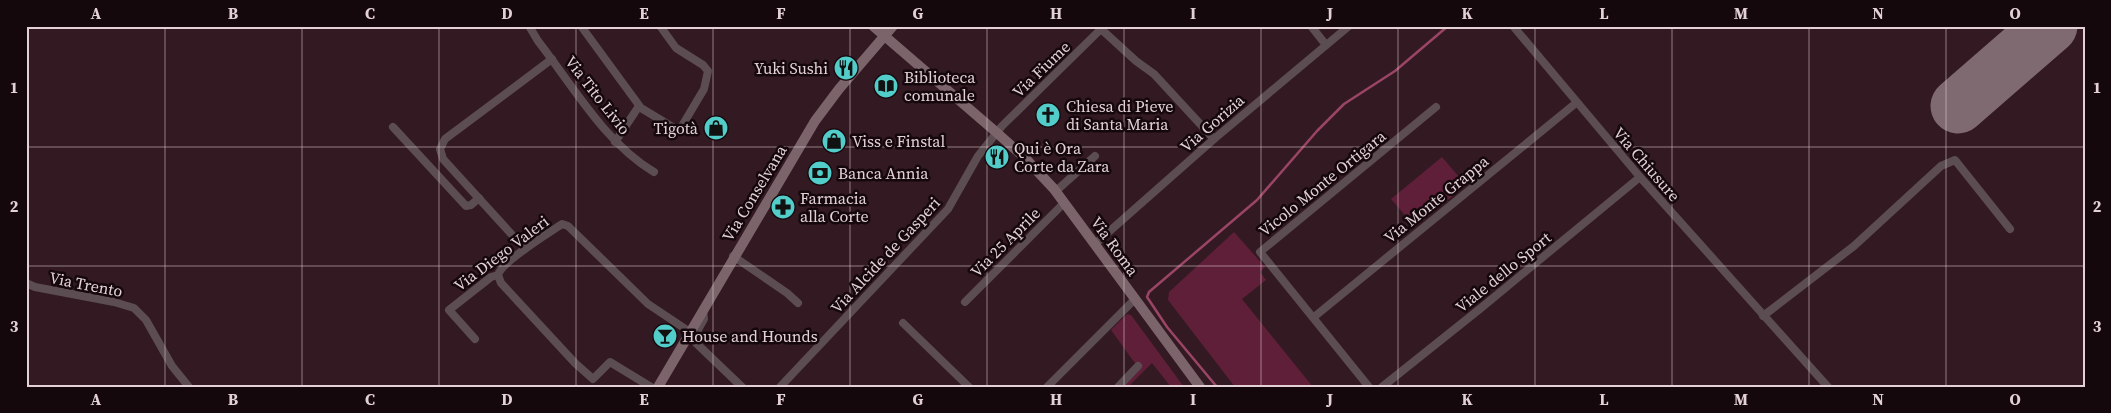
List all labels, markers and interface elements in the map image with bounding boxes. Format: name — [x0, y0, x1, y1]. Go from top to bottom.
text: A — [91, 2, 102, 24]
text: B — [228, 2, 239, 24]
text: C — [365, 2, 375, 24]
text: D — [501, 2, 513, 24]
text: E — [639, 2, 649, 24]
text: F — [776, 2, 786, 24]
text: G — [913, 2, 924, 24]
text: H — [1050, 2, 1062, 24]
text: I — [1190, 2, 1196, 24]
text: J — [1326, 2, 1333, 24]
text: K — [1461, 2, 1473, 24]
text: L — [1599, 2, 1609, 24]
text: M — [1734, 2, 1748, 24]
text: N — [1872, 2, 1884, 24]
text: O — [2009, 2, 2021, 24]
street label: Via Fiume — [1007, 36, 1075, 102]
street label: Via Tito Livio — [560, 51, 636, 139]
restaurant icon: Yuki Sushi — [833, 55, 859, 81]
place label: Yuki Sushi — [754, 57, 828, 79]
place label: Biblioteca comunale — [904, 66, 976, 106]
library icon: Biblioteca comunale — [873, 73, 899, 99]
text: 1 — [10, 76, 18, 98]
text: 1 — [2093, 76, 2101, 98]
street label: Via Gorizia — [1175, 88, 1249, 157]
place label: Chiesa di Pieve di Santa Maria — [1066, 95, 1173, 135]
church icon: Chiesa di Pieve di Santa Maria — [1035, 102, 1061, 128]
shop icon: Tigotà — [703, 115, 729, 141]
place label: Tigotà — [653, 117, 699, 139]
street label: Via Chiusure — [1609, 122, 1685, 206]
street label: Vicolo Monte Ortigara — [1254, 124, 1391, 241]
shop icon: Viss e Finstal — [821, 128, 847, 154]
place label: Viss e Finstal — [852, 130, 945, 152]
place label: Qui è Ora Corte da Zara — [1014, 137, 1110, 177]
street label: Via Conselvana — [717, 140, 792, 245]
restaurant icon: Qui è Ora Corte da Zara — [984, 144, 1010, 170]
street label: Via Monte Grappa — [1379, 149, 1494, 248]
bank icon: Banca Annia — [807, 160, 833, 186]
place label: Banca Annia — [838, 162, 929, 184]
place label: Farmacia alla Corte — [800, 187, 869, 227]
street label: Via Alcide de Gasperi — [825, 192, 945, 318]
pharmacy icon: Farmacia alla Corte — [770, 194, 796, 220]
text: 2 — [10, 195, 19, 217]
text: 2 — [2093, 195, 2102, 217]
street label: Via 25 Aprile — [965, 202, 1045, 282]
street label: Via Diego Valeri — [449, 210, 553, 296]
street label: Via Roma — [1086, 212, 1145, 281]
street label: Viale dello Sport — [1450, 226, 1556, 317]
street label: Via Trento — [47, 266, 125, 302]
text: 3 — [10, 315, 19, 337]
text: 3 — [2093, 315, 2102, 337]
bar icon: House and Hounds — [652, 323, 678, 349]
place label: House and Hounds — [682, 325, 818, 347]
text: A — [91, 388, 102, 410]
text: B — [228, 388, 239, 410]
text: C — [365, 388, 375, 410]
text: D — [501, 388, 513, 410]
text: E — [639, 388, 649, 410]
text: F — [776, 388, 786, 410]
text: G — [913, 388, 924, 410]
text: H — [1050, 388, 1062, 410]
text: I — [1190, 388, 1196, 410]
text: J — [1326, 388, 1333, 410]
text: K — [1461, 388, 1473, 410]
text: L — [1599, 388, 1609, 410]
text: M — [1734, 388, 1748, 410]
text: N — [1872, 388, 1884, 410]
text: O — [2009, 388, 2021, 410]

